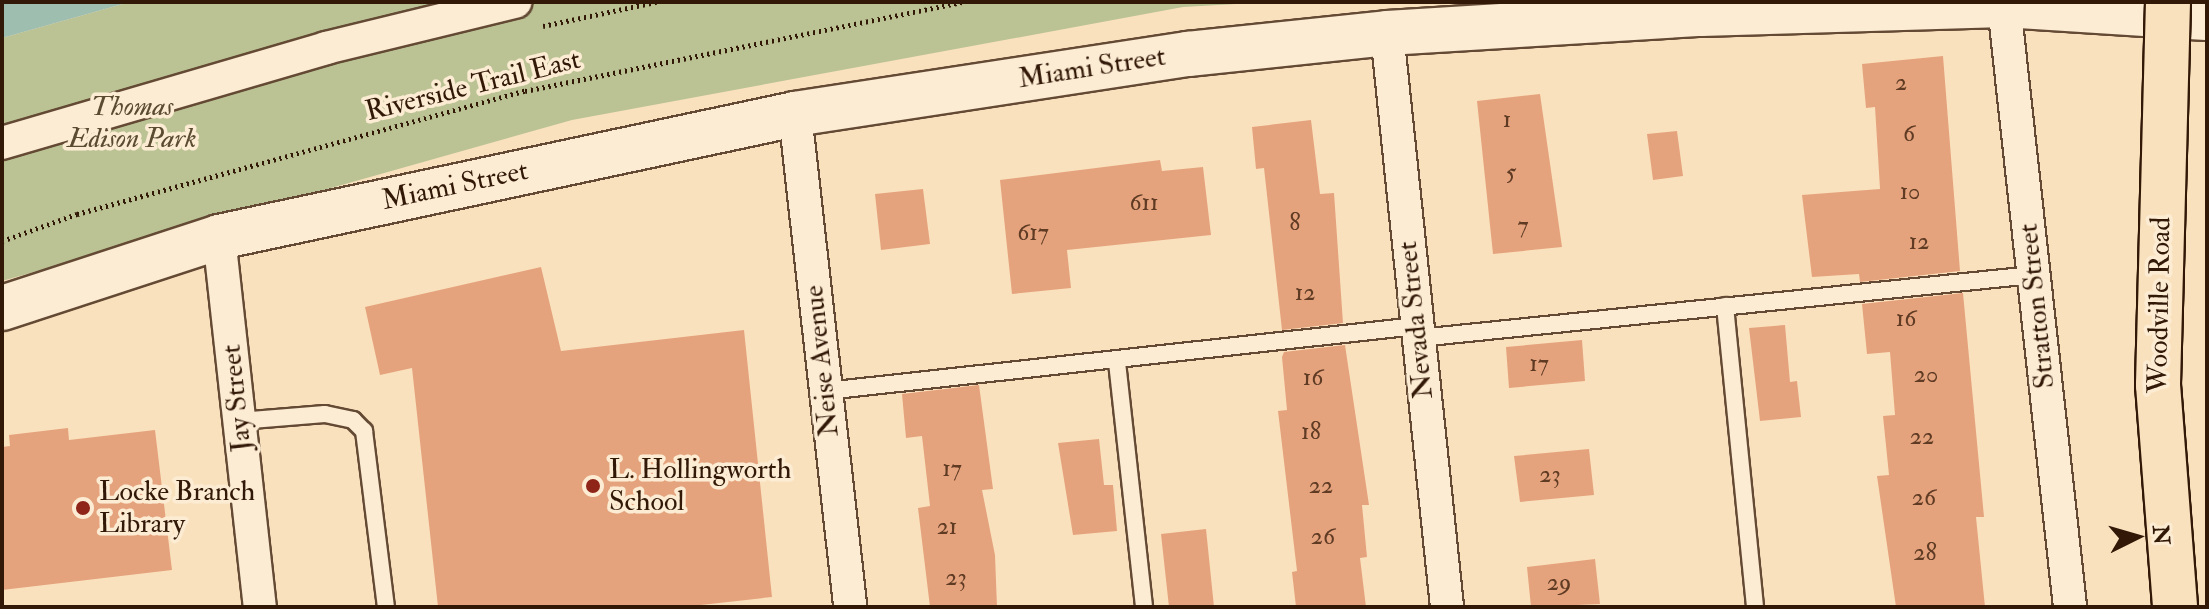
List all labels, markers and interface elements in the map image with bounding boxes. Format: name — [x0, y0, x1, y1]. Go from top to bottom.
street label: Miami Street — [1016, 40, 1168, 96]
street label: Riverside Trail East — [362, 43, 584, 129]
house number: 2 — [1895, 69, 1907, 97]
park label: Thomas Edison Park — [67, 90, 197, 156]
house number: 1 — [1503, 106, 1511, 134]
house number: 6 — [1903, 120, 1915, 148]
street label: Miami Street — [379, 154, 531, 218]
house number: 5 — [1506, 159, 1516, 187]
house number: 10 — [1900, 178, 1920, 206]
house number: 611 — [1129, 189, 1159, 217]
house number: 8 — [1289, 209, 1301, 237]
house number: 7 — [1517, 212, 1529, 240]
street label: Woodville Road — [2142, 216, 2178, 394]
house number: 617 — [1017, 219, 1049, 247]
street label: Stratton Street — [2012, 222, 2062, 390]
house number: 12 — [1909, 228, 1929, 256]
street label: Nevada Street — [1391, 240, 1441, 400]
house number: 12 — [1295, 279, 1315, 307]
street label: Neise Avenue — [797, 284, 847, 438]
house number: 16 — [1896, 305, 1916, 333]
street label: Jay Street — [215, 343, 259, 453]
house number: 17 — [1529, 350, 1549, 378]
house number: 20 — [1914, 361, 1938, 389]
house number: 16 — [1303, 364, 1323, 392]
house number: 18 — [1301, 418, 1321, 446]
house number: 22 — [1910, 423, 1934, 451]
place label: L. Hollingworth School — [609, 453, 791, 519]
house number: 17 — [942, 455, 962, 483]
house number: 23 — [1539, 461, 1561, 489]
house number: 22 — [1309, 472, 1333, 500]
place label: Locke Branch Library — [99, 475, 255, 541]
marker: L. Hollingworth School — [584, 477, 602, 495]
house number: 26 — [1912, 484, 1936, 512]
north arrow — [2097, 497, 2177, 577]
marker: Locke Branch Library — [74, 499, 92, 517]
house number: 21 — [937, 513, 957, 541]
house number: 26 — [1311, 523, 1335, 551]
text: N — [2146, 524, 2176, 546]
house number: 28 — [1913, 539, 1937, 567]
house number: 23 — [945, 564, 967, 592]
house number: 29 — [1547, 569, 1571, 597]

